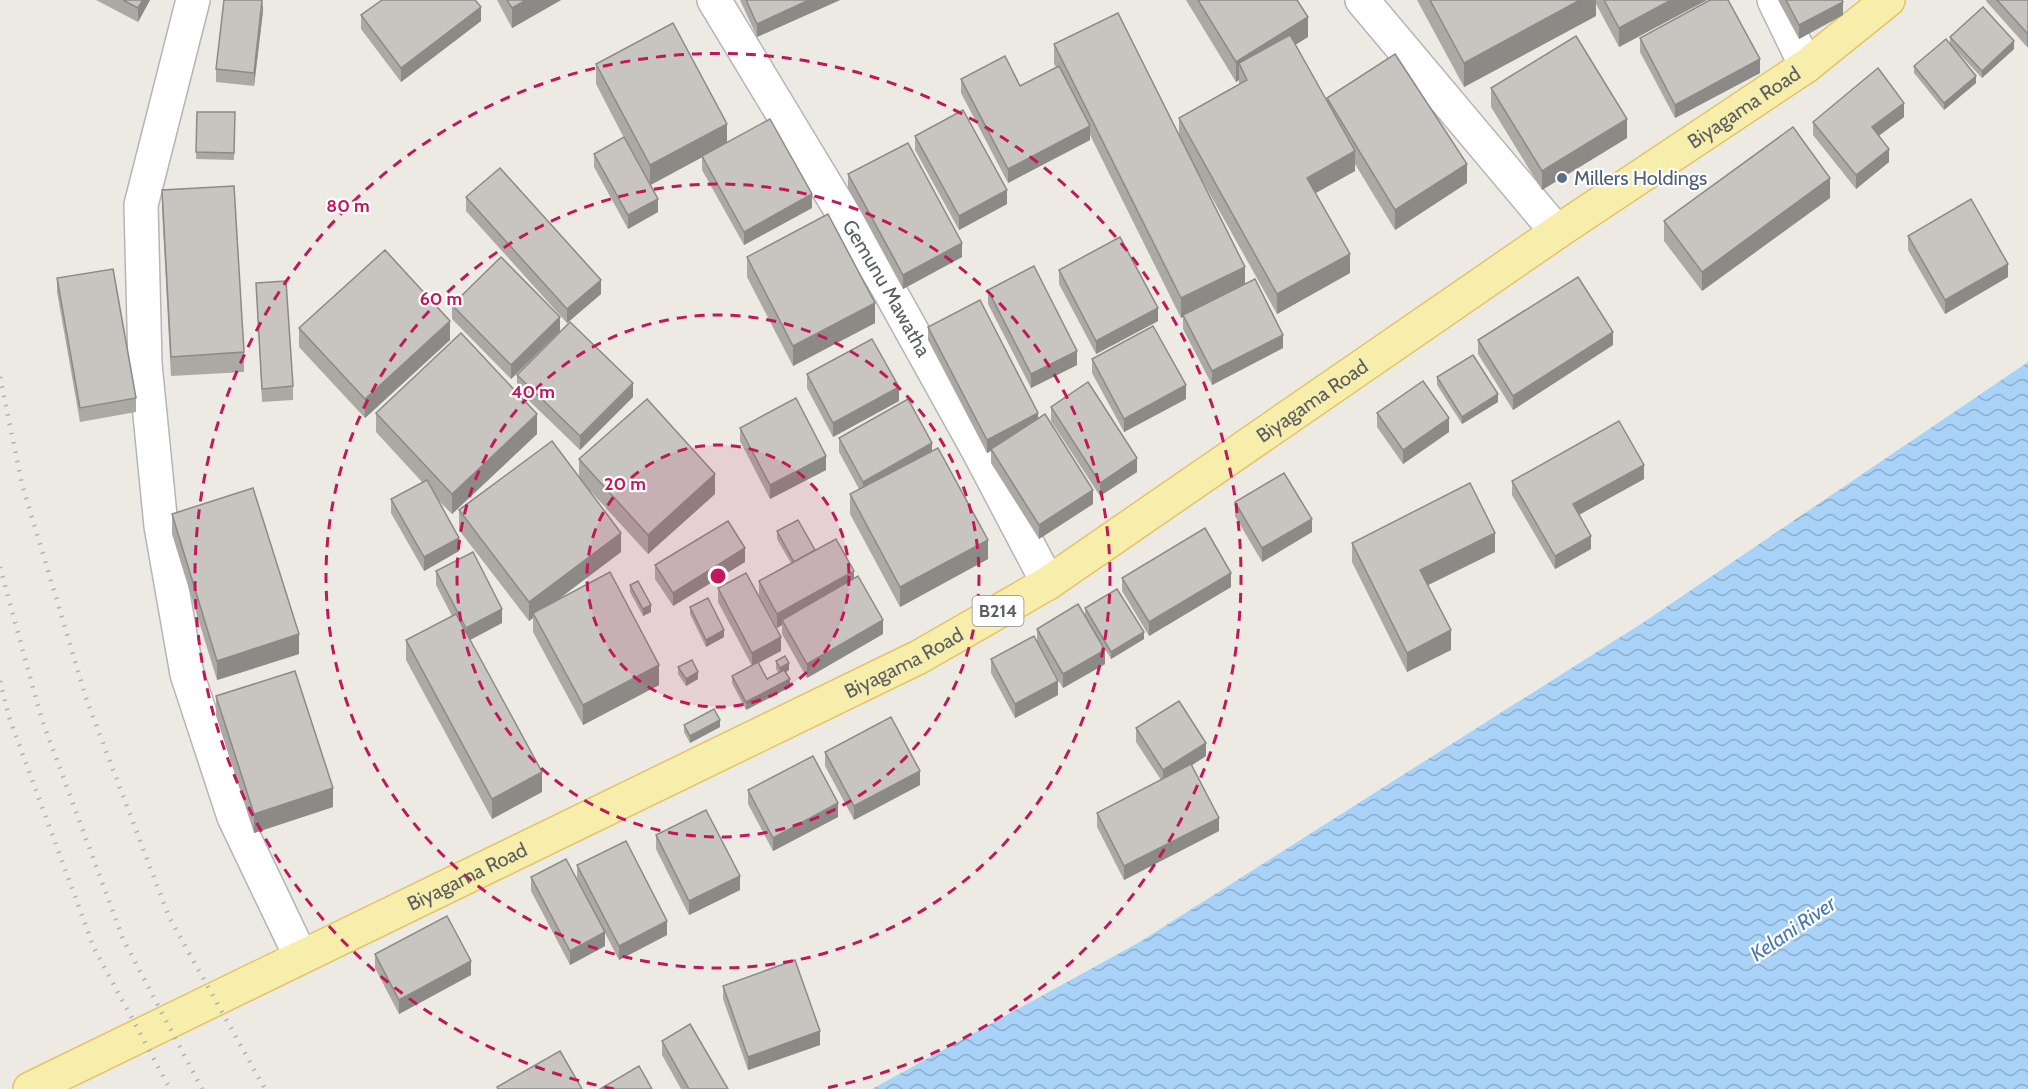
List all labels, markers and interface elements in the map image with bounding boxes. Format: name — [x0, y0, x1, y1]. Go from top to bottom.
street label: Biyagama Road — [1683, 61, 1805, 154]
place label: Millers Holdings — [1574, 166, 1707, 190]
marker: Millers Holdings — [1555, 171, 1569, 185]
text: 80 m — [326, 195, 370, 217]
street label: Gemunu Mawatha — [838, 215, 936, 361]
text: 60 m — [420, 288, 462, 310]
street label: Biyagama Road — [1252, 354, 1373, 448]
text: 40 m — [511, 381, 555, 403]
text: 20 m — [604, 473, 646, 495]
centre of rings — [708, 566, 728, 586]
road number: B214 — [972, 596, 1024, 626]
street label: Biyagama Road — [840, 622, 967, 703]
street label: Biyagama Road — [403, 837, 531, 916]
water label: Kelani River — [1745, 890, 1841, 966]

